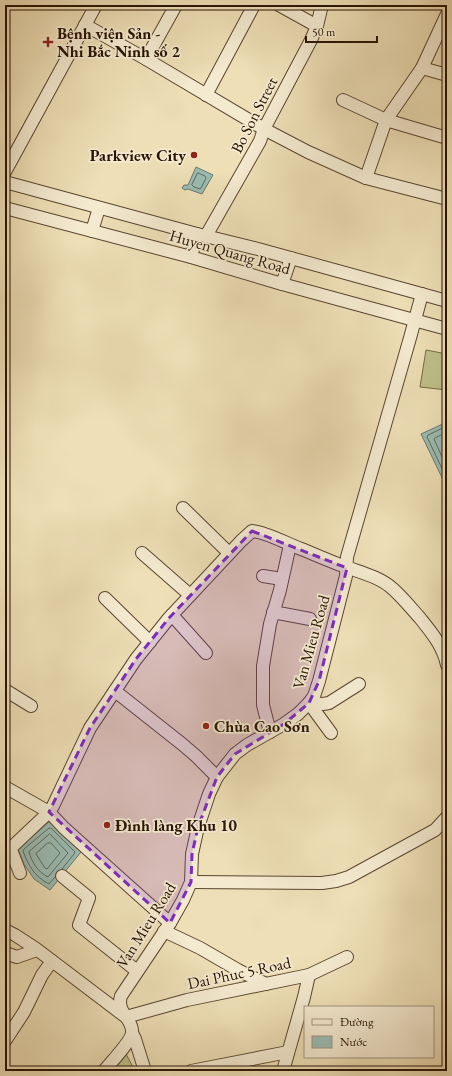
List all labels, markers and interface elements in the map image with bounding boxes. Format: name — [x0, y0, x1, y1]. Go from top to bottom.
scale bar — [306, 18, 377, 44]
place label: Bệnh viện Sản - Nhi Bắc Ninh số 2 — [57, 23, 180, 62]
text: 50 m — [312, 24, 336, 40]
marker: Bệnh viện Sản - Nhi Bắc Ninh số 2 — [42, 36, 54, 48]
street label: Bo Son Street — [226, 73, 282, 157]
place label: Parkview City — [90, 145, 186, 166]
marker: Parkview City — [189, 150, 199, 160]
street label: Huyen Quang Road — [167, 225, 294, 280]
street label: Van Mieu Road — [288, 592, 335, 691]
place label: Chùa Cao Sơn — [214, 716, 310, 737]
marker: Chùa Cao Sơn — [201, 721, 211, 731]
place label: Đình làng Khu 10 — [115, 815, 237, 836]
marker: Đình làng Khu 10 — [102, 820, 112, 830]
street label: Van Mieu Road — [111, 878, 181, 972]
street label: Dai Phuc 5 Road — [185, 952, 293, 994]
legend — [304, 1006, 434, 1058]
text: Đường — [340, 1014, 374, 1030]
text: Nước — [340, 1034, 367, 1050]

